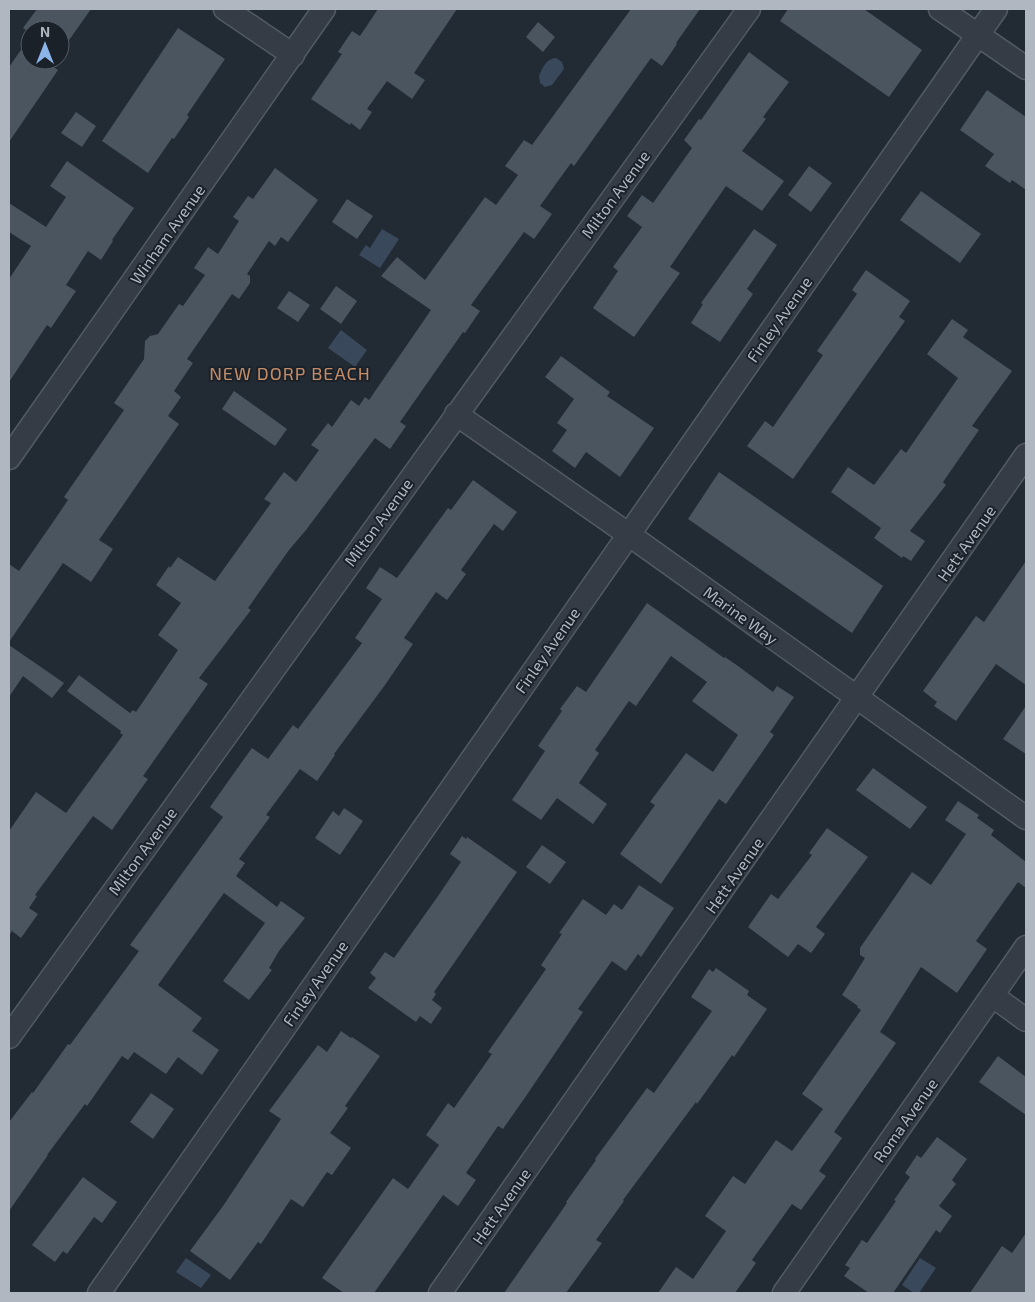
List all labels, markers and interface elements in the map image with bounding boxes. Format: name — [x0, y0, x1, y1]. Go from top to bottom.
north arrow — [20, 20, 70, 70]
text: N — [40, 23, 50, 40]
street label: Milton Avenue — [577, 146, 653, 242]
street label: Winham Avenue — [126, 180, 208, 288]
street label: Finley Avenue — [743, 273, 815, 365]
district label: NEW DORP BEACH — [209, 362, 371, 384]
street label: Milton Avenue — [340, 474, 416, 570]
street label: Hett Avenue — [933, 501, 999, 585]
street label: Marine Way — [700, 582, 782, 648]
street label: Finley Avenue — [511, 604, 583, 696]
street label: Milton Avenue — [104, 803, 180, 899]
street label: Hett Avenue — [701, 833, 767, 917]
street label: Finley Avenue — [279, 937, 351, 1029]
street label: Roma Avenue — [869, 1074, 941, 1166]
street label: Hett Avenue — [468, 1164, 534, 1248]

